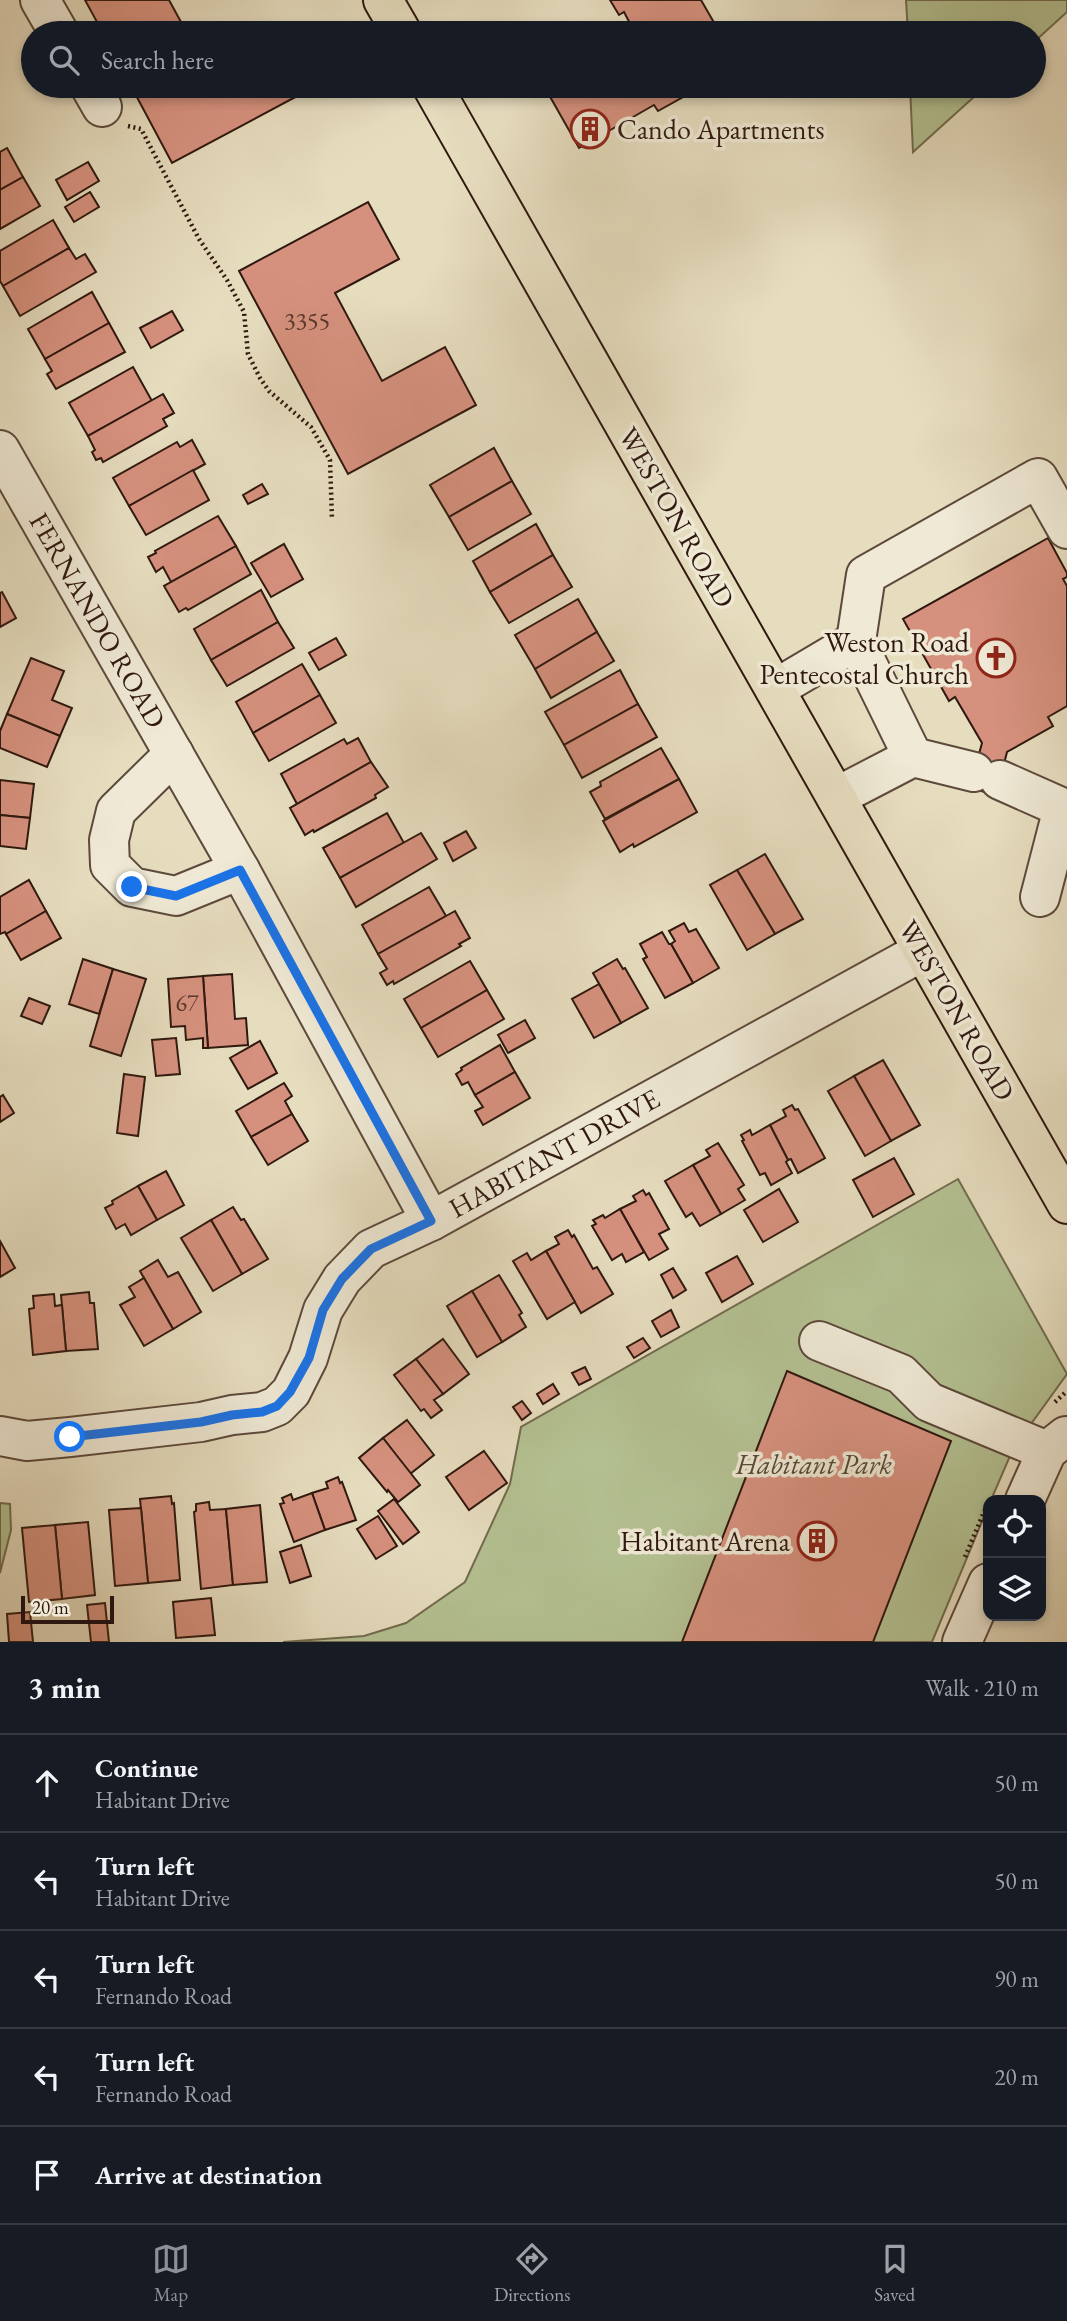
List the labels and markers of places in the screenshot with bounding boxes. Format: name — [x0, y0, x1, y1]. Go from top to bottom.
building icon: Cando Apartments — [569, 108, 611, 150]
place label: Cando Apartments — [617, 111, 824, 147]
place label: Weston Road Pentecostal Church — [760, 624, 970, 692]
church icon: Weston Road Pentecostal Church — [975, 637, 1017, 679]
building icon: Habitant Arena — [796, 1520, 838, 1562]
place label: Habitant Arena — [620, 1523, 791, 1559]

